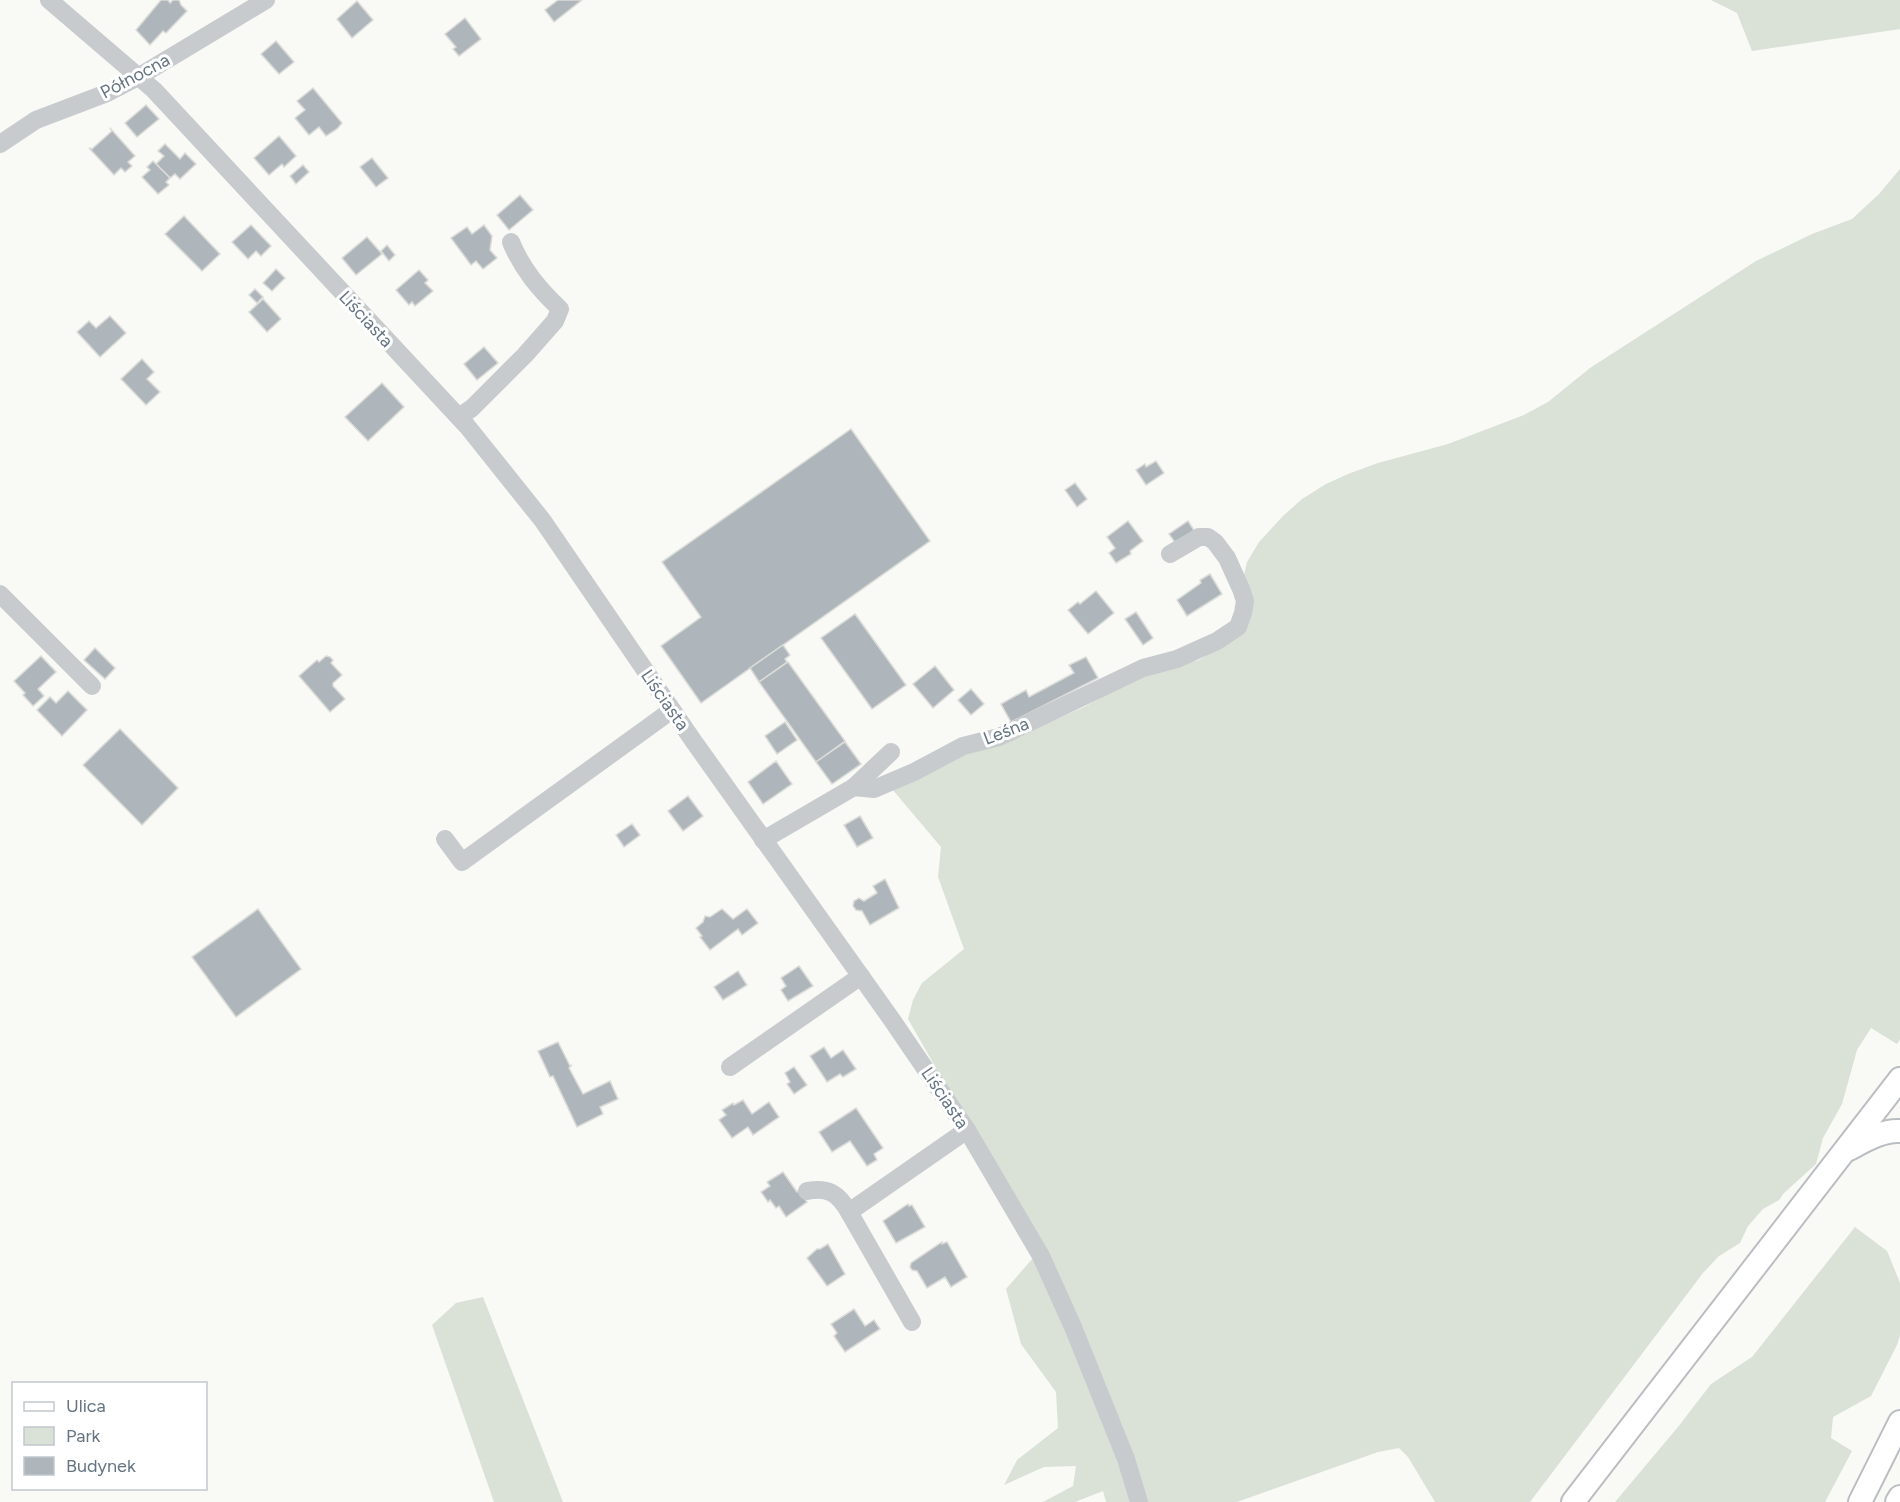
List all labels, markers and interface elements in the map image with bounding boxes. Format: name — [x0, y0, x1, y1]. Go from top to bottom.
street label: Północna — [97, 49, 173, 103]
street label: Liściasta — [334, 286, 398, 352]
street label: Liściasta — [636, 665, 694, 735]
street label: Leśna — [980, 712, 1032, 750]
street label: Liściasta — [916, 1063, 974, 1133]
legend — [12, 1382, 207, 1490]
text: Ulica — [66, 1395, 106, 1417]
text: Park — [66, 1425, 101, 1447]
text: Budynek — [66, 1455, 136, 1477]

